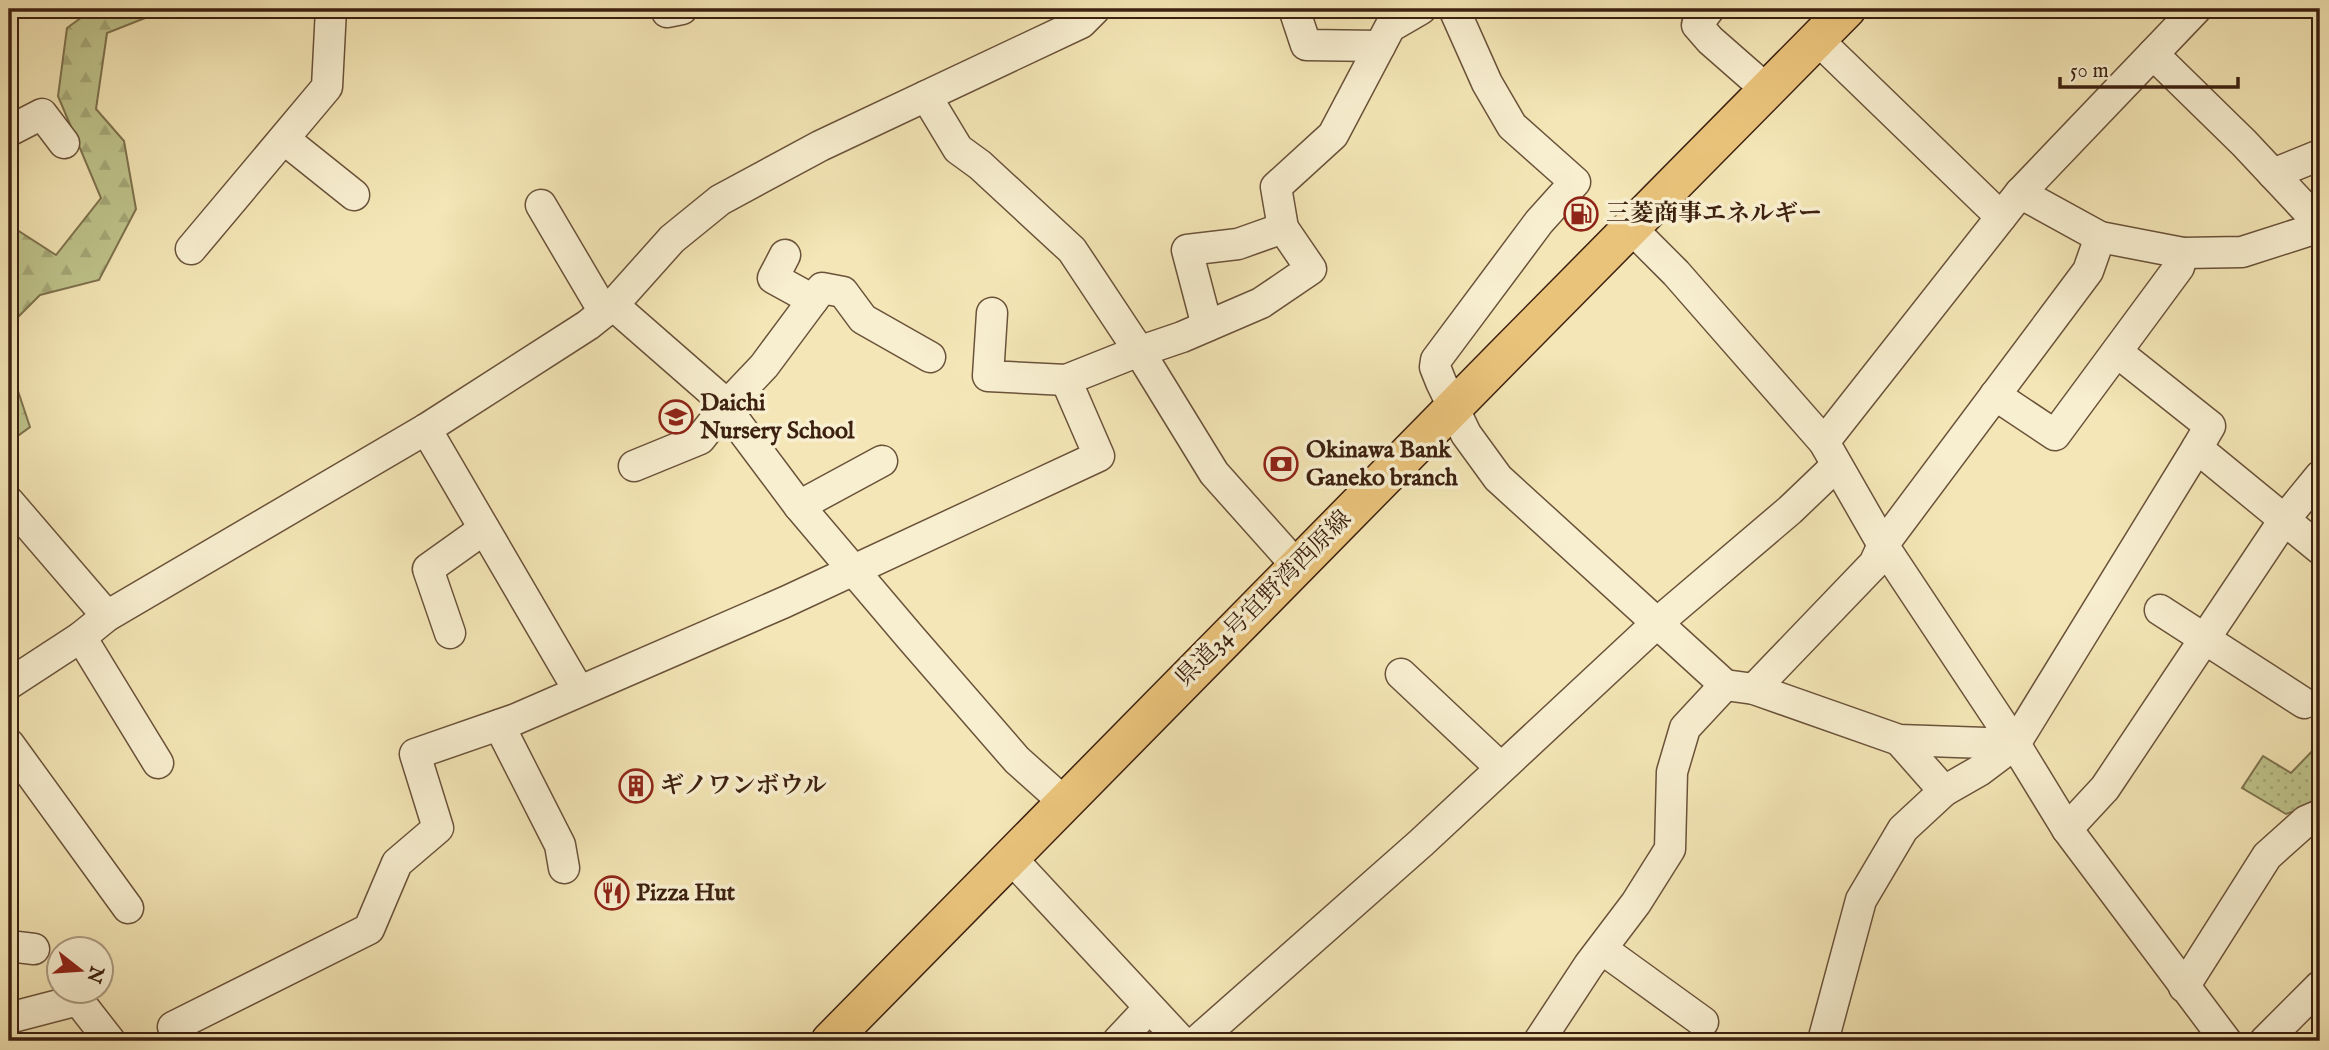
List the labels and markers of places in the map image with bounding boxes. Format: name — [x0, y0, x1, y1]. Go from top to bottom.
fuel station icon: 三菱商事エネルギー — [1562, 195, 1600, 233]
place label: 三菱商事エネルギー — [1606, 199, 1822, 230]
place label: Daichi Nursery School — [699, 388, 855, 447]
school or university icon: Daichi Nursery School — [657, 398, 695, 436]
place label: Okinawa Bank Ganeko branch — [1306, 435, 1458, 494]
bank icon: Okinawa Bank Ganeko branch — [1262, 445, 1300, 483]
building icon: ギノワンボウル — [617, 767, 655, 805]
place label: ギノワンボウル — [660, 771, 827, 802]
restaurant icon: Pizza Hut — [593, 874, 631, 912]
place label: Pizza Hut — [636, 878, 736, 909]

